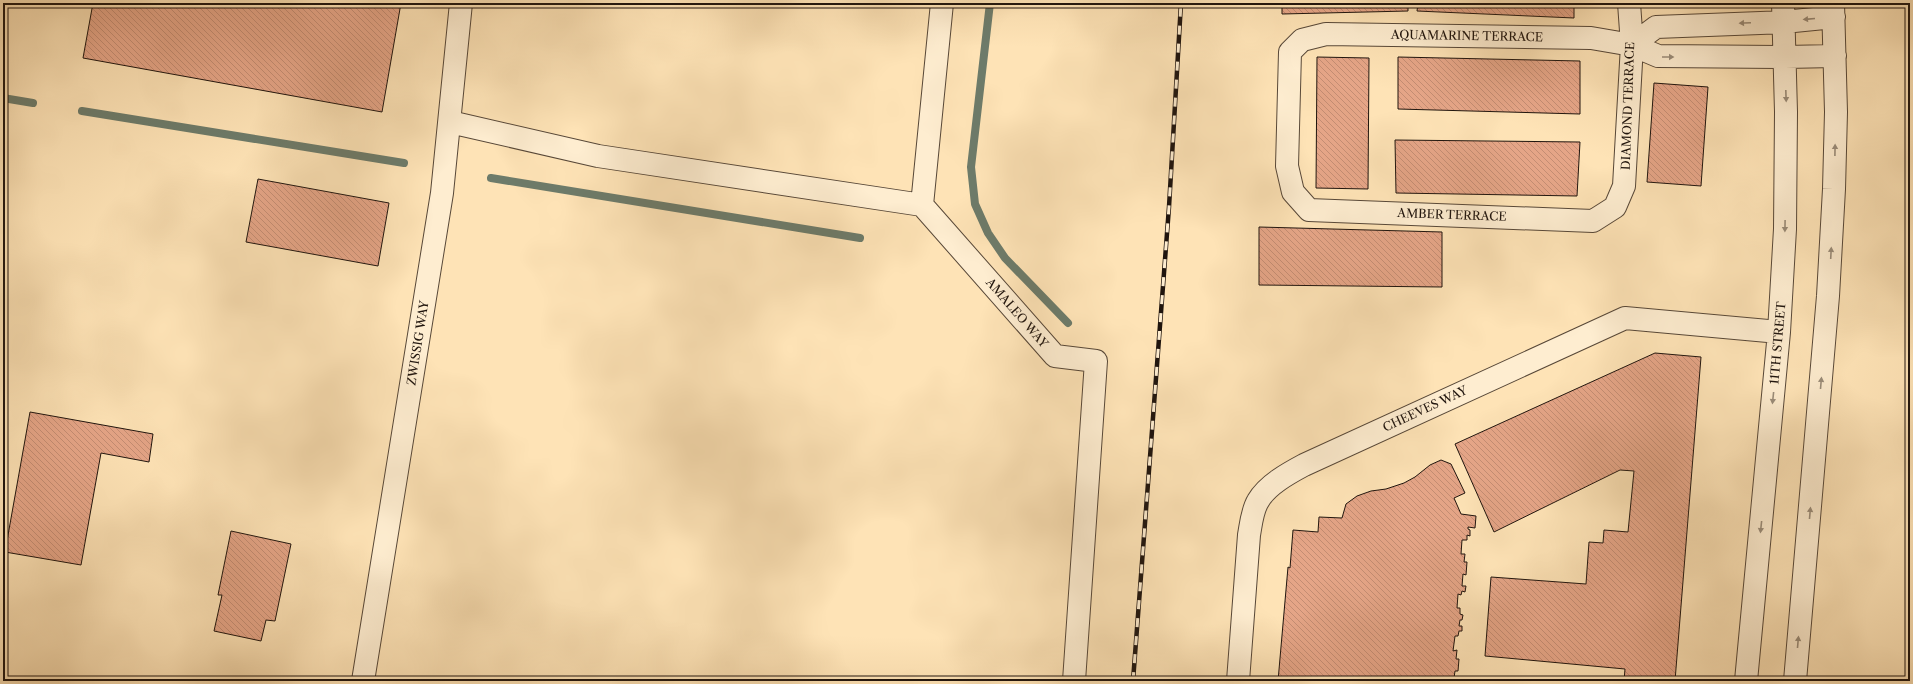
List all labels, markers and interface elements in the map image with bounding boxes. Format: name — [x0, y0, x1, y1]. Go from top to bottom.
one-way arrow — [1803, 16, 1815, 23]
one-way arrow — [1739, 20, 1751, 27]
street label: AQUAMARINE TERRACE — [1390, 27, 1543, 44]
street label: DIAMOND TERRACE — [1618, 42, 1637, 170]
one-way arrow — [1662, 54, 1675, 60]
one-way arrow — [1783, 90, 1789, 103]
one-way arrow — [1832, 143, 1838, 156]
street label: AMBER TERRACE — [1396, 205, 1507, 224]
one-way arrow — [1782, 220, 1788, 233]
one-way arrow — [1827, 247, 1834, 259]
street label: AMALEO WAY — [982, 274, 1052, 351]
street label: ZWISSIG WAY — [403, 299, 432, 386]
street label: 11TH STREET — [1766, 301, 1789, 385]
one-way arrow — [1817, 377, 1824, 389]
street label: CHEEVES WAY — [1380, 382, 1470, 435]
one-way arrow — [1770, 392, 1776, 404]
one-way arrow — [1806, 507, 1813, 519]
one-way arrow — [1757, 521, 1764, 533]
one-way arrow — [1795, 636, 1802, 648]

